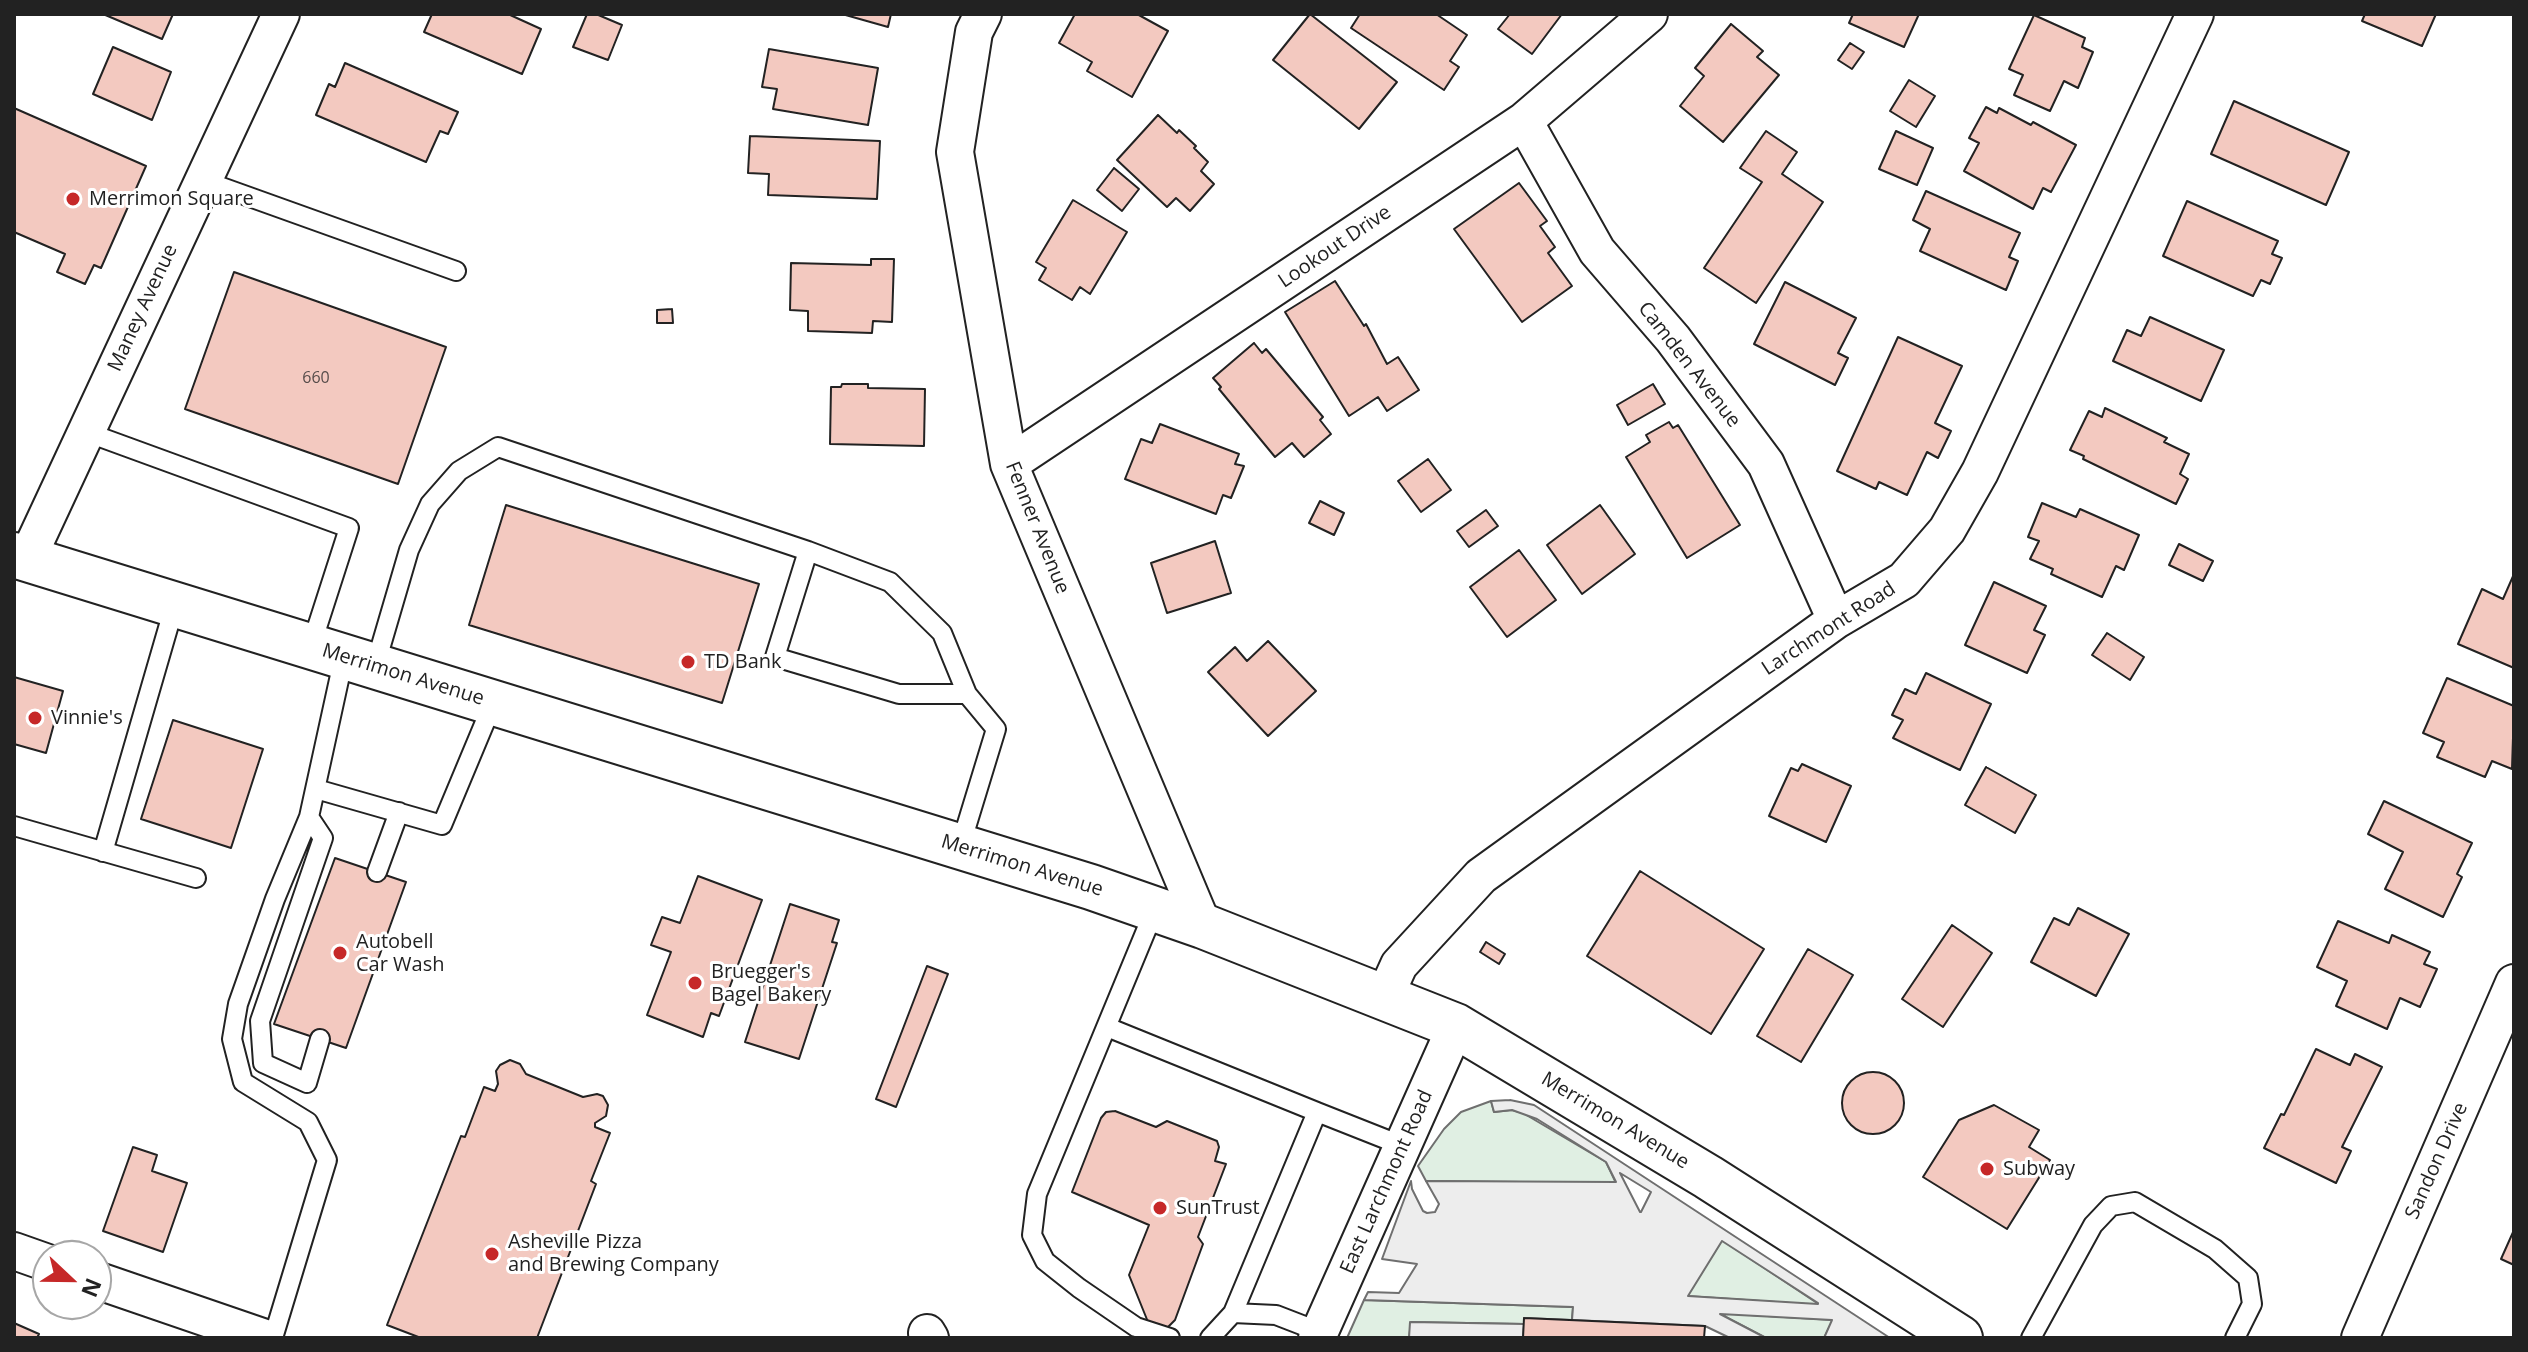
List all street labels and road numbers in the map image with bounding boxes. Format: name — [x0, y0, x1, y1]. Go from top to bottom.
street label: Lookout Drive — [1274, 201, 1396, 293]
street label: Maney Avenue — [103, 241, 183, 375]
street label: Camden Avenue — [1633, 297, 1745, 433]
street label: Fenner Avenue — [1000, 458, 1074, 598]
street label: Larchmont Road — [1758, 577, 1900, 681]
street label: Merrimon Avenue — [319, 639, 487, 711]
street label: Merrimon Avenue — [938, 830, 1106, 902]
street label: Merrimon Avenue — [1537, 1067, 1693, 1175]
street label: East Larchmont Road — [1336, 1086, 1438, 1278]
street label: Sandon Drive — [2401, 1099, 2473, 1223]

